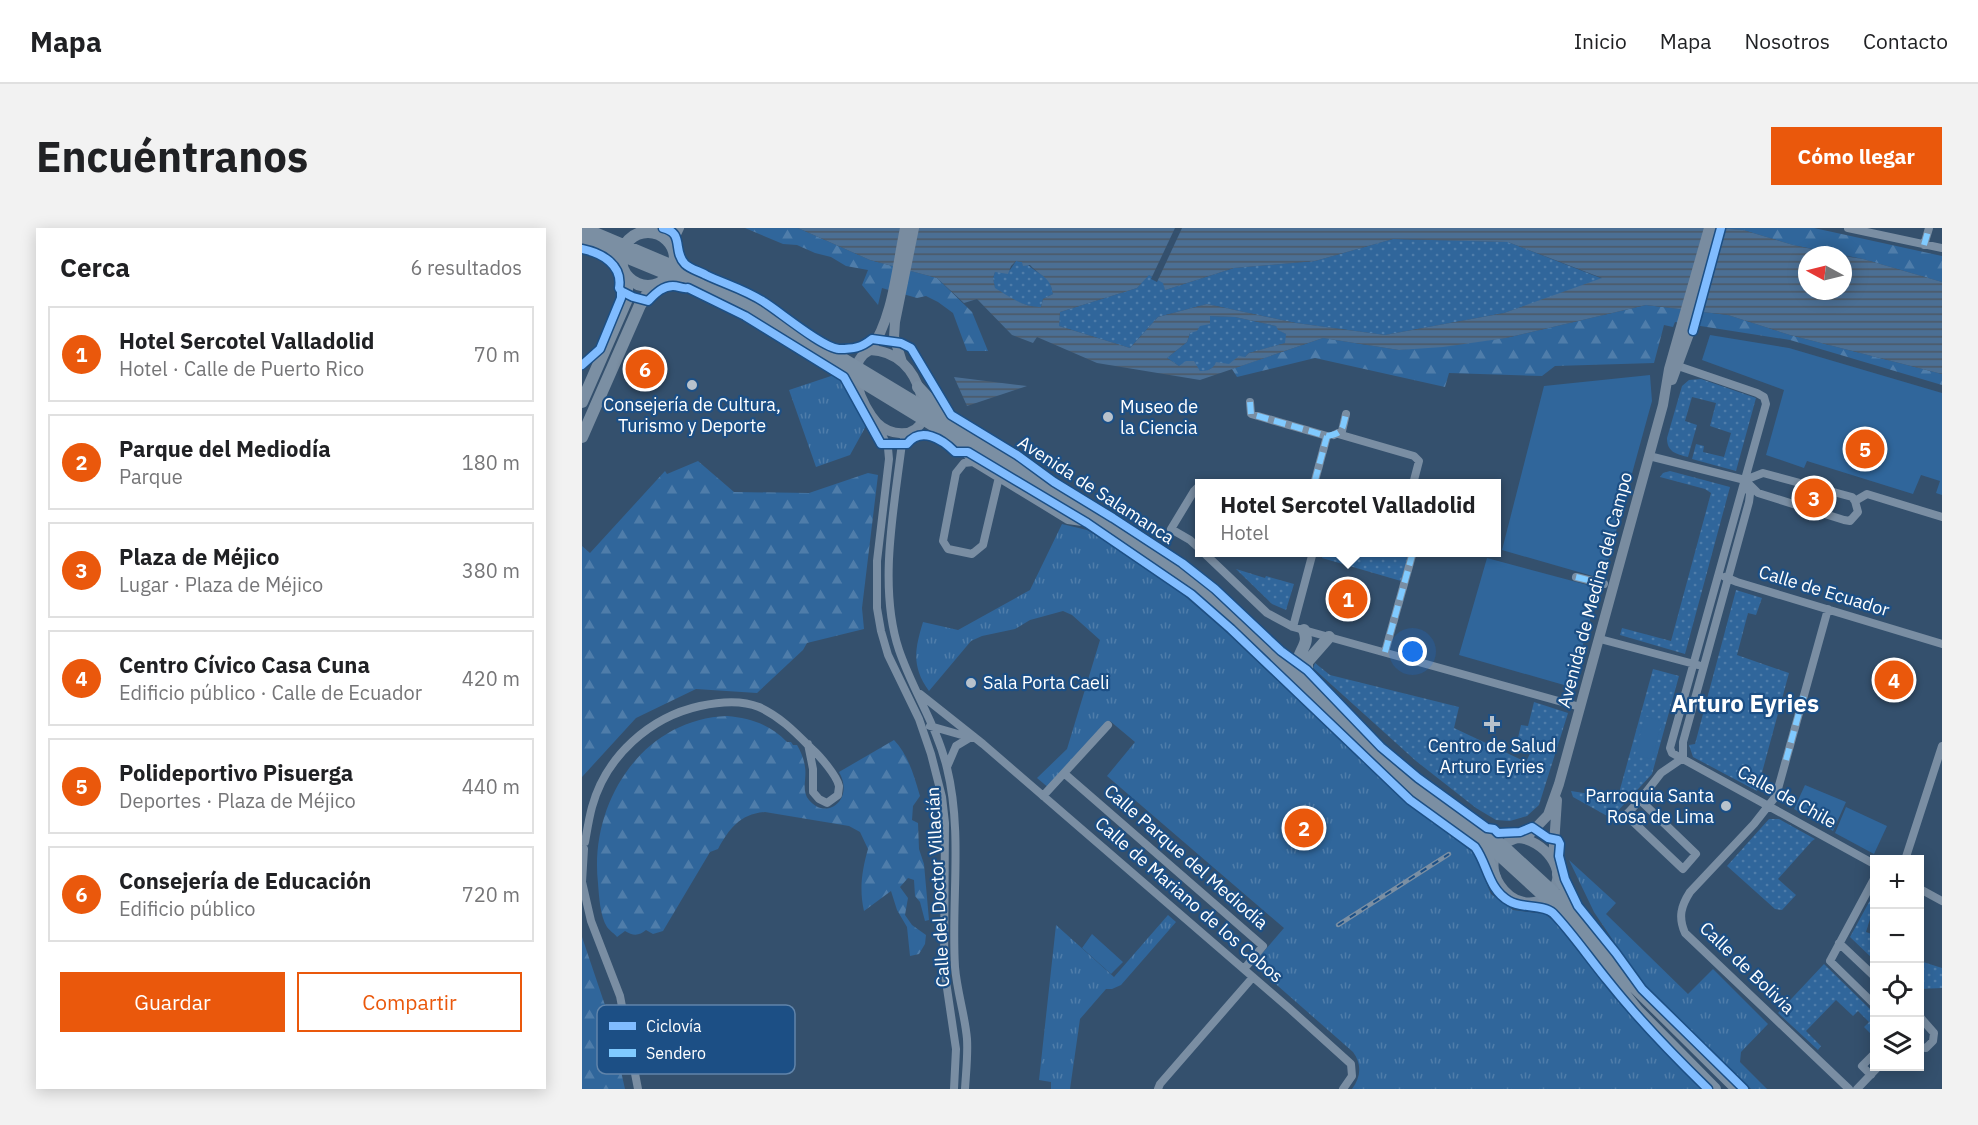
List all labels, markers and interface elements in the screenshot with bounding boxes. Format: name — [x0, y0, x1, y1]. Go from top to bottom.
text: Mapa — [30, 23, 102, 60]
text: Inicio — [1574, 27, 1627, 55]
text: Mapa — [1660, 27, 1712, 55]
text: Nosotros — [1745, 27, 1830, 55]
text: Contacto — [1863, 27, 1948, 55]
button: Cómo llegar — [1771, 127, 1942, 185]
text: Encuéntranos — [36, 129, 308, 184]
north arrow — [1798, 246, 1852, 300]
text: Cerca — [60, 250, 130, 284]
text: 6 resultados — [410, 254, 522, 281]
text: Hotel Sercotel Valladolid — [119, 326, 374, 355]
text: 1 — [76, 341, 88, 368]
text: 70 m — [474, 341, 520, 368]
pin: 6 — [626, 346, 664, 392]
text: Hotel · Calle de Puerto Rico — [119, 355, 364, 382]
marker: Consejería de Cultura, Turismo y Deporte — [685, 378, 699, 392]
place label: Consejería de Cultura, Turismo y Deporte — [603, 393, 781, 437]
place label: Museo de la Ciencia — [1120, 395, 1198, 439]
marker: Museo de la Ciencia — [1101, 410, 1115, 424]
pin: 5 — [1846, 426, 1884, 472]
street label: Avenida de Salamanca — [1014, 430, 1179, 549]
text: Parque del Mediodía — [119, 434, 331, 463]
text: 2 — [76, 449, 88, 476]
text: 180 m — [462, 449, 520, 476]
text: Parque — [119, 463, 183, 490]
street label: Avenida de Medina del Campo — [1552, 469, 1637, 710]
pin: 3 — [1794, 476, 1834, 520]
popup — [1195, 479, 1501, 557]
text: Hotel Sercotel Valladolid — [1220, 490, 1476, 519]
text: Hotel — [1220, 519, 1269, 546]
text: Plaza de Méjico — [119, 542, 279, 571]
text: 3 — [76, 557, 88, 584]
text: 380 m — [462, 557, 520, 584]
street label: Calle de Ecuador — [1756, 560, 1893, 621]
text: Lugar · Plaza de Méjico — [119, 571, 323, 598]
pin: 1 — [1328, 576, 1368, 622]
your location — [1398, 637, 1427, 666]
text: Centro Cívico Casa Cuna — [119, 650, 370, 679]
pin: 4 — [1874, 658, 1914, 702]
text: 4 — [76, 665, 88, 692]
text: 420 m — [462, 665, 520, 692]
place label: Sala Porta Caeli — [983, 671, 1109, 694]
marker: Sala Porta Caeli — [964, 676, 978, 690]
text: Edificio público · Calle de Ecuador — [119, 679, 422, 706]
district label: Arturo Eyries — [1671, 687, 1819, 719]
marker: Centro de Salud Arturo Eyries — [1483, 715, 1501, 733]
place label: Centro de Salud Arturo Eyries — [1428, 734, 1556, 778]
text: Polideportivo Pisuerga — [119, 758, 353, 787]
street label: Calle de Chile — [1734, 760, 1841, 833]
text: 5 — [76, 773, 88, 800]
text: 440 m — [462, 773, 520, 800]
street label: Calle Parque del Mediodía — [1100, 779, 1273, 934]
place label: Parroquia Santa Rosa de Lima — [1585, 784, 1714, 828]
street label: Calle del Doctor Villacián — [921, 786, 954, 988]
text: Deportes · Plaza de Méjico — [119, 787, 356, 814]
marker: Parroquia Santa Rosa de Lima — [1719, 799, 1733, 813]
pin: 2 — [1284, 806, 1324, 850]
street label: Calle de Mariano de los Cobos — [1091, 812, 1288, 988]
map controls — [1870, 855, 1924, 1071]
button: + — [1870, 855, 1924, 909]
text: Consejería de Educación — [119, 866, 371, 895]
text: 6 — [76, 881, 88, 908]
text: 720 m — [462, 881, 520, 908]
text: Edificio público — [119, 895, 256, 922]
button: − — [1870, 909, 1924, 963]
street label: Calle de Bolivia — [1695, 917, 1800, 1019]
button: locate — [1870, 963, 1924, 1017]
button: Guardar — [60, 972, 285, 1032]
button: Compartir — [297, 972, 522, 1032]
legend — [597, 1005, 795, 1074]
text: Ciclovía — [646, 1016, 702, 1036]
button: layers — [1870, 1017, 1924, 1071]
text: Sendero — [646, 1043, 706, 1063]

